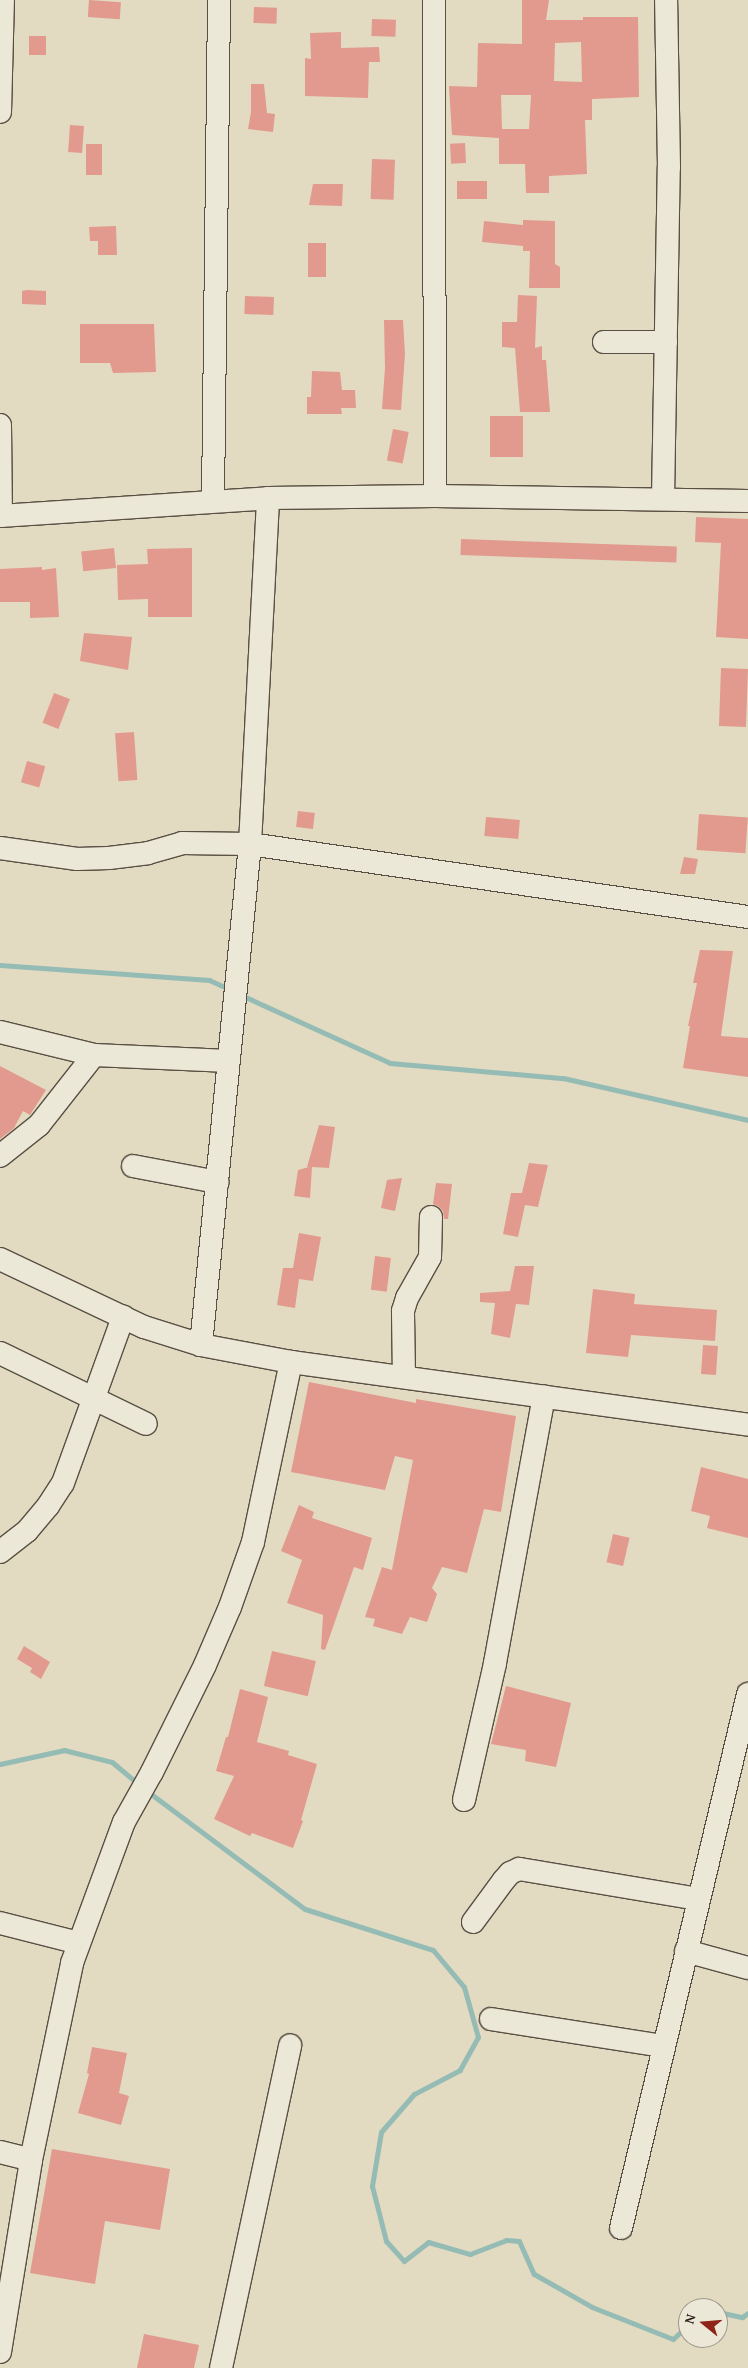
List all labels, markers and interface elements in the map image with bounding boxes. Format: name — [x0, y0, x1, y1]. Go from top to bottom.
north arrow — [678, 2298, 728, 2348]
text: N — [679, 2312, 701, 2326]

